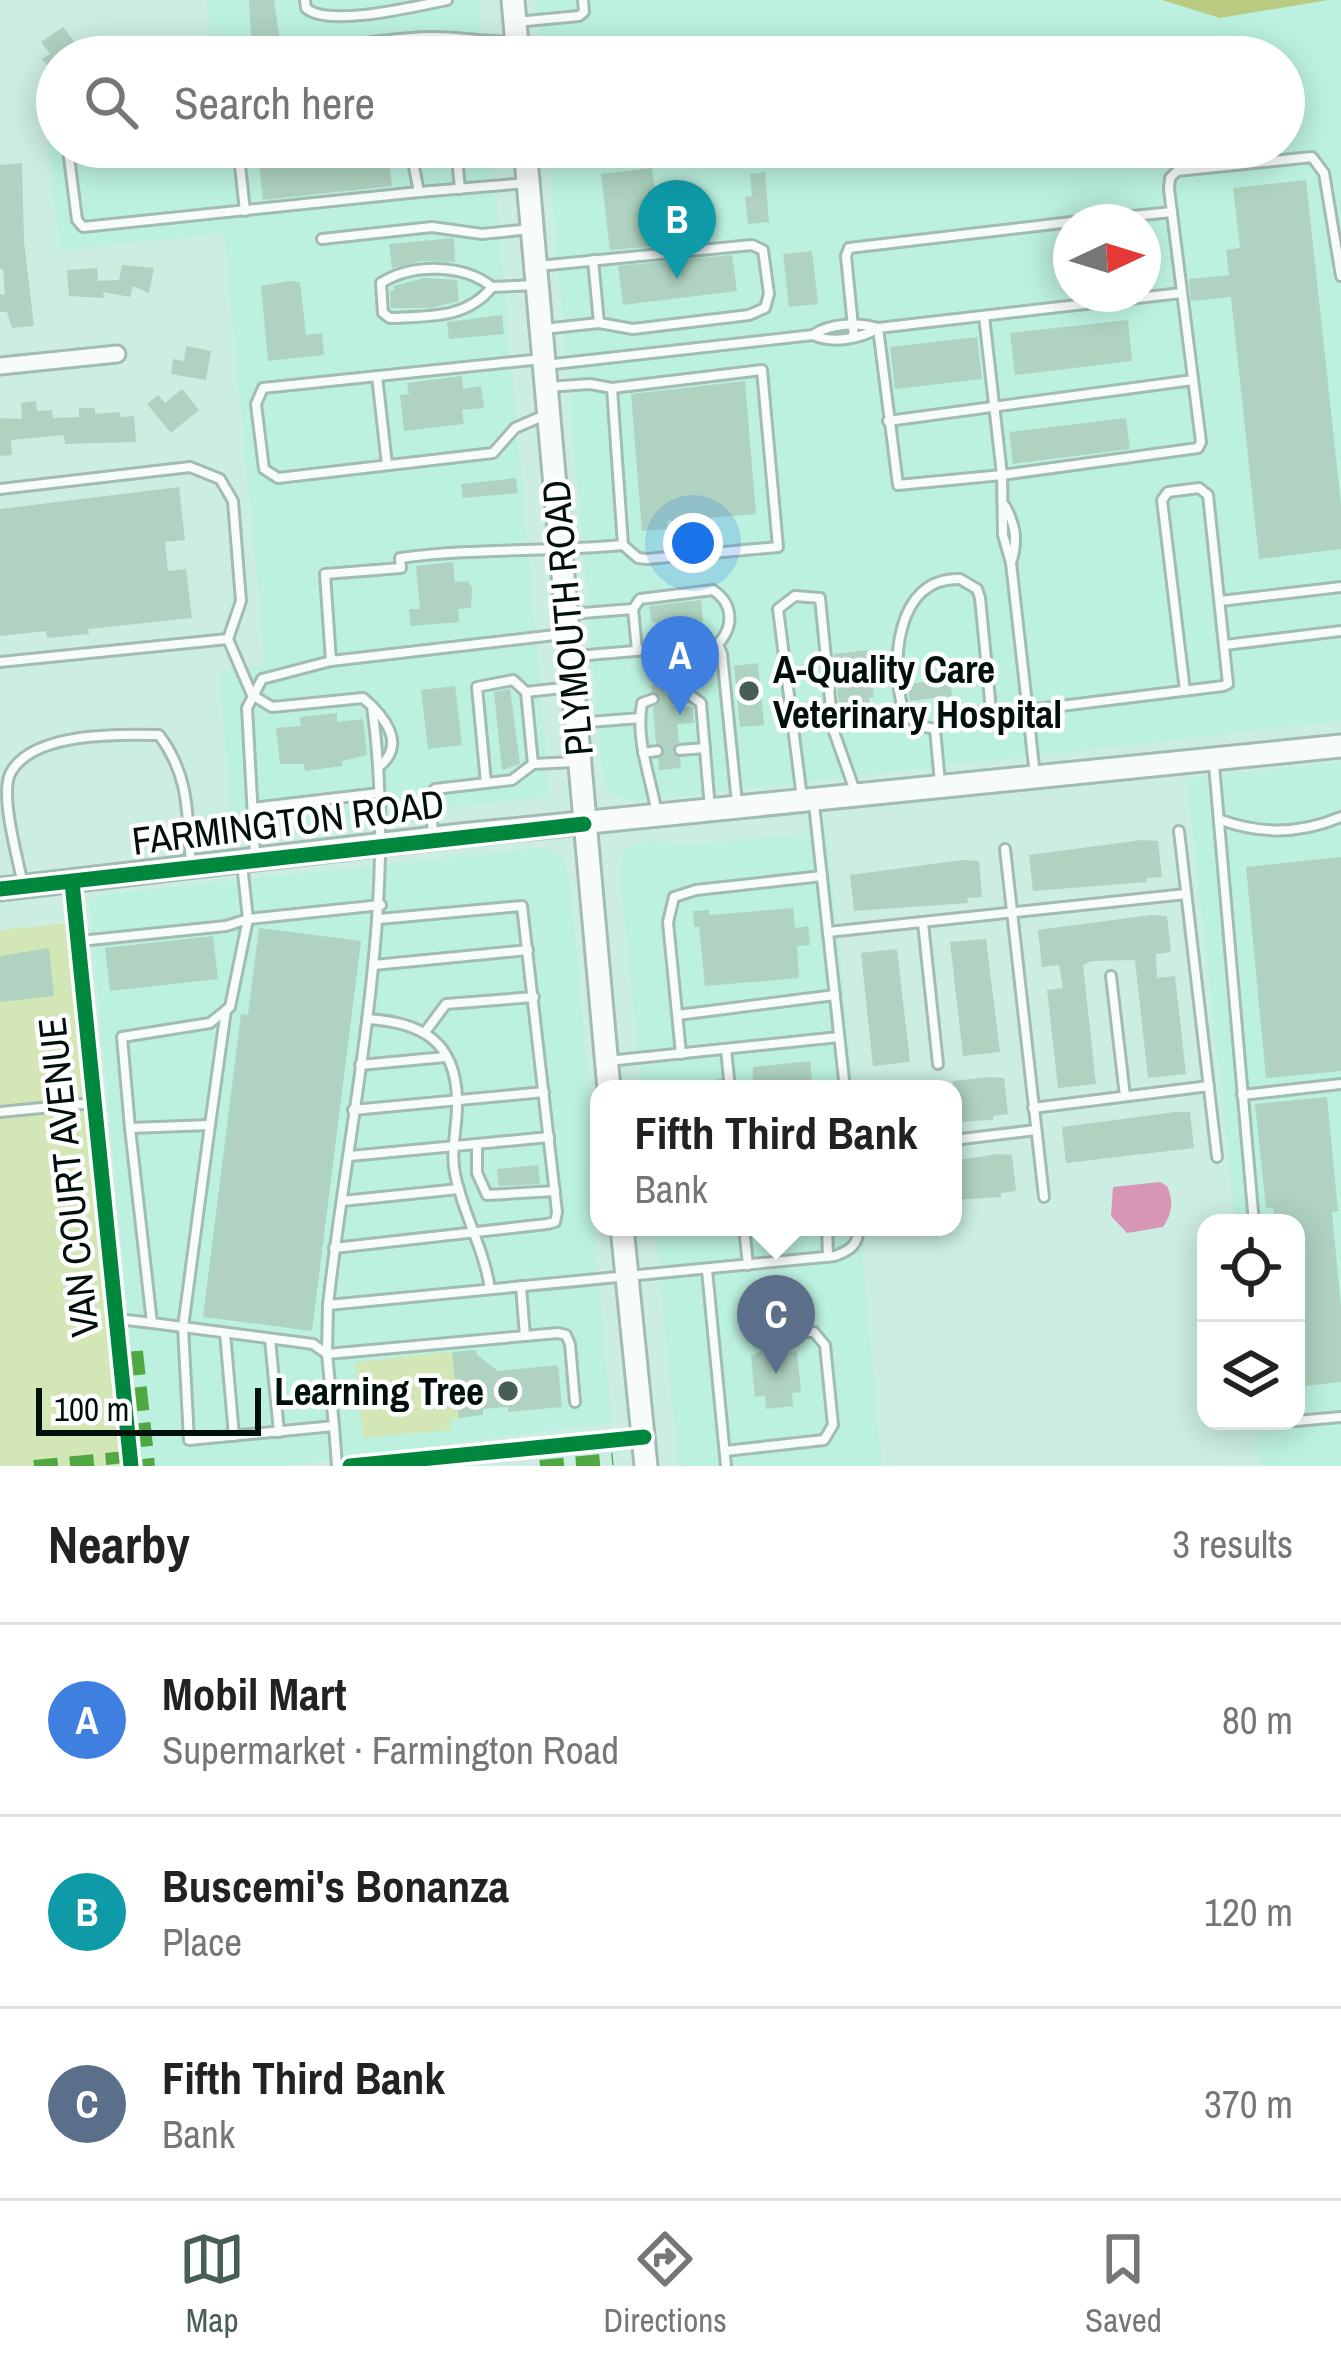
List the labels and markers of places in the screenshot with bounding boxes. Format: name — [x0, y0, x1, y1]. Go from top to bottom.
pin: B — [638, 180, 716, 279]
pin: A — [641, 616, 719, 715]
place label: A-Quality Care Veterinary Hospital — [773, 643, 1062, 740]
marker: A-Quality Care Veterinary Hospital — [736, 678, 762, 704]
pin: C — [737, 1275, 815, 1374]
place label: Learning Tree — [274, 1365, 484, 1417]
marker: Learning Tree — [495, 1378, 521, 1404]

